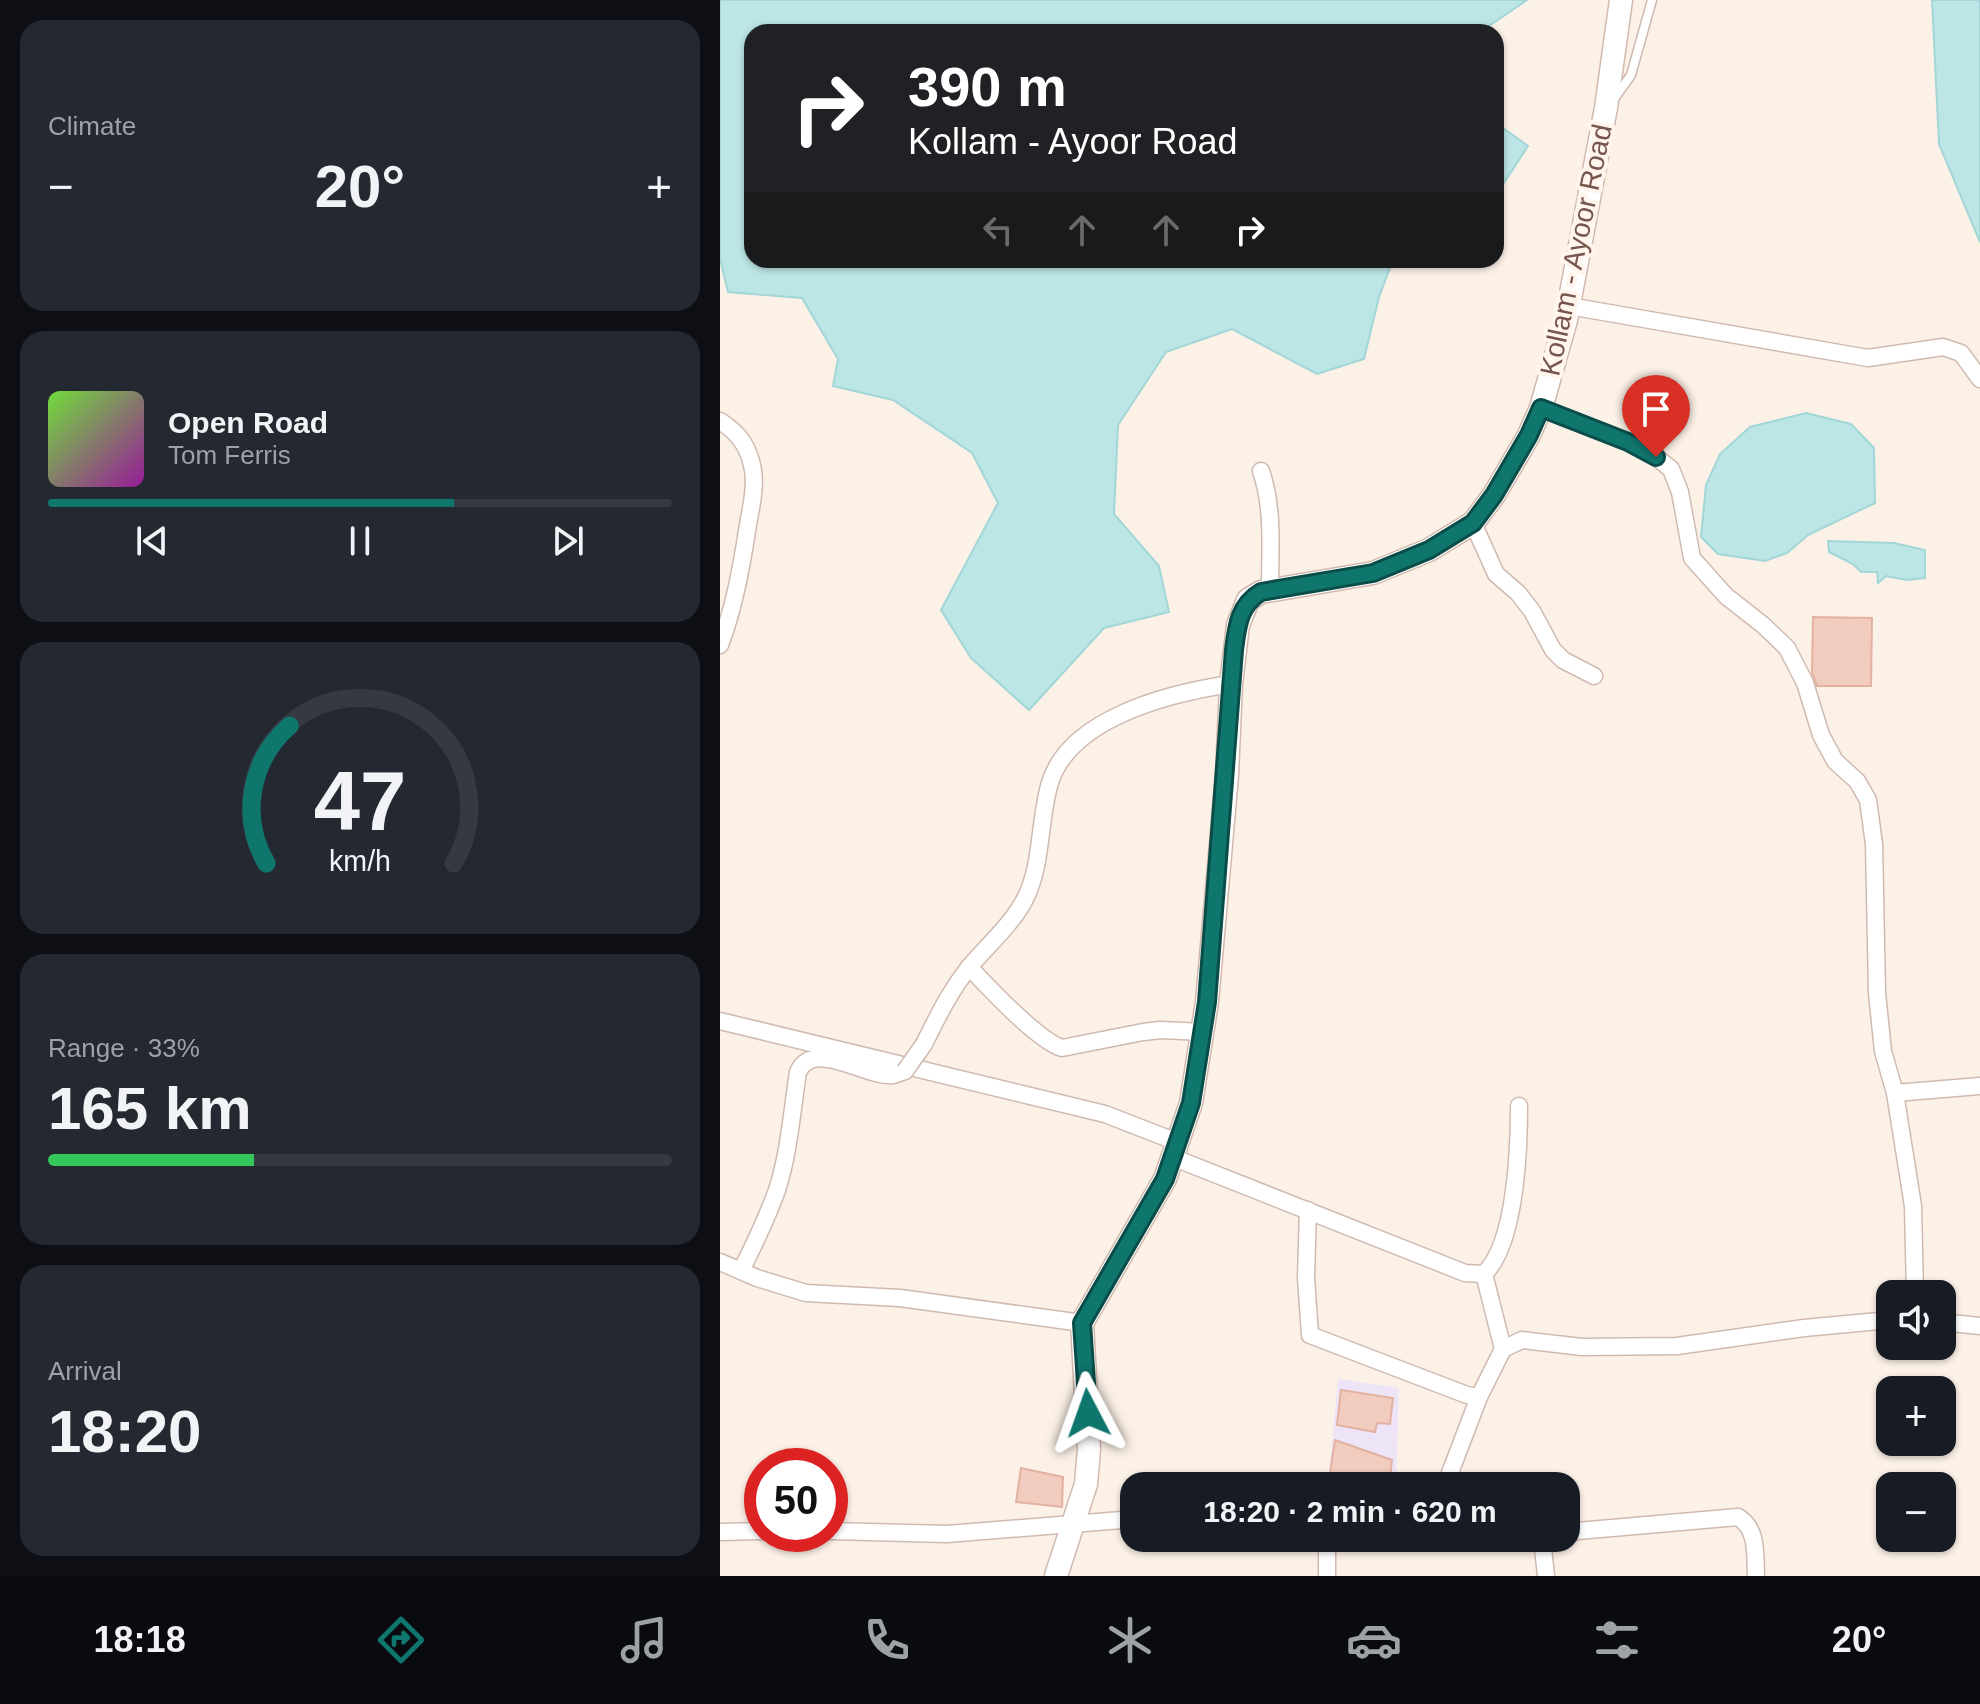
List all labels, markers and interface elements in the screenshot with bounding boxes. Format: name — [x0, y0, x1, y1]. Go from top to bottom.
text: 390 m — [908, 55, 1067, 118]
icon: right — [776, 56, 880, 160]
text: Climate — [48, 111, 136, 141]
text: Kollam - Ayoor Road — [908, 121, 1238, 162]
street label: Kollam - Ayoor Road — [1534, 121, 1618, 379]
text: 20° — [315, 153, 405, 220]
text: − — [48, 162, 74, 211]
text: + — [646, 162, 672, 211]
icon: left — [976, 208, 1020, 252]
icon: ahead — [1060, 208, 1104, 252]
icon: ahead — [1144, 208, 1188, 252]
icon: right — [1228, 208, 1272, 252]
pin — [1622, 375, 1690, 457]
icon: arrive — [1634, 387, 1678, 431]
text: Open Road — [168, 406, 328, 439]
text: Tom Ferris — [168, 440, 291, 470]
icon: previous — [130, 519, 174, 563]
icon: pause — [338, 519, 382, 563]
icon: next — [546, 519, 590, 563]
text: 47 — [314, 755, 406, 848]
text: km/h — [329, 845, 391, 877]
text: Range · 33% — [48, 1033, 200, 1063]
text: 165 km — [48, 1075, 252, 1142]
map controls — [1876, 1280, 1956, 1552]
button: sound — [1876, 1280, 1956, 1360]
text: Arrival — [48, 1356, 122, 1386]
position arrow — [1046, 1371, 1130, 1455]
button: + — [1876, 1376, 1956, 1456]
text: 18:20 — [48, 1398, 201, 1465]
speed limit sign: 50 — [744, 1448, 848, 1552]
button: − — [1876, 1472, 1956, 1552]
text: 18:20 · 2 min · 620 m — [1203, 1495, 1497, 1528]
icon: directions — [373, 1612, 429, 1668]
icon: music — [616, 1612, 672, 1668]
icon: phone — [859, 1612, 915, 1668]
icon: climate — [1102, 1612, 1158, 1668]
icon: car — [1346, 1612, 1402, 1668]
icon: filters — [1589, 1612, 1645, 1668]
text: 18:18 — [94, 1619, 186, 1660]
text: 20° — [1832, 1619, 1886, 1660]

